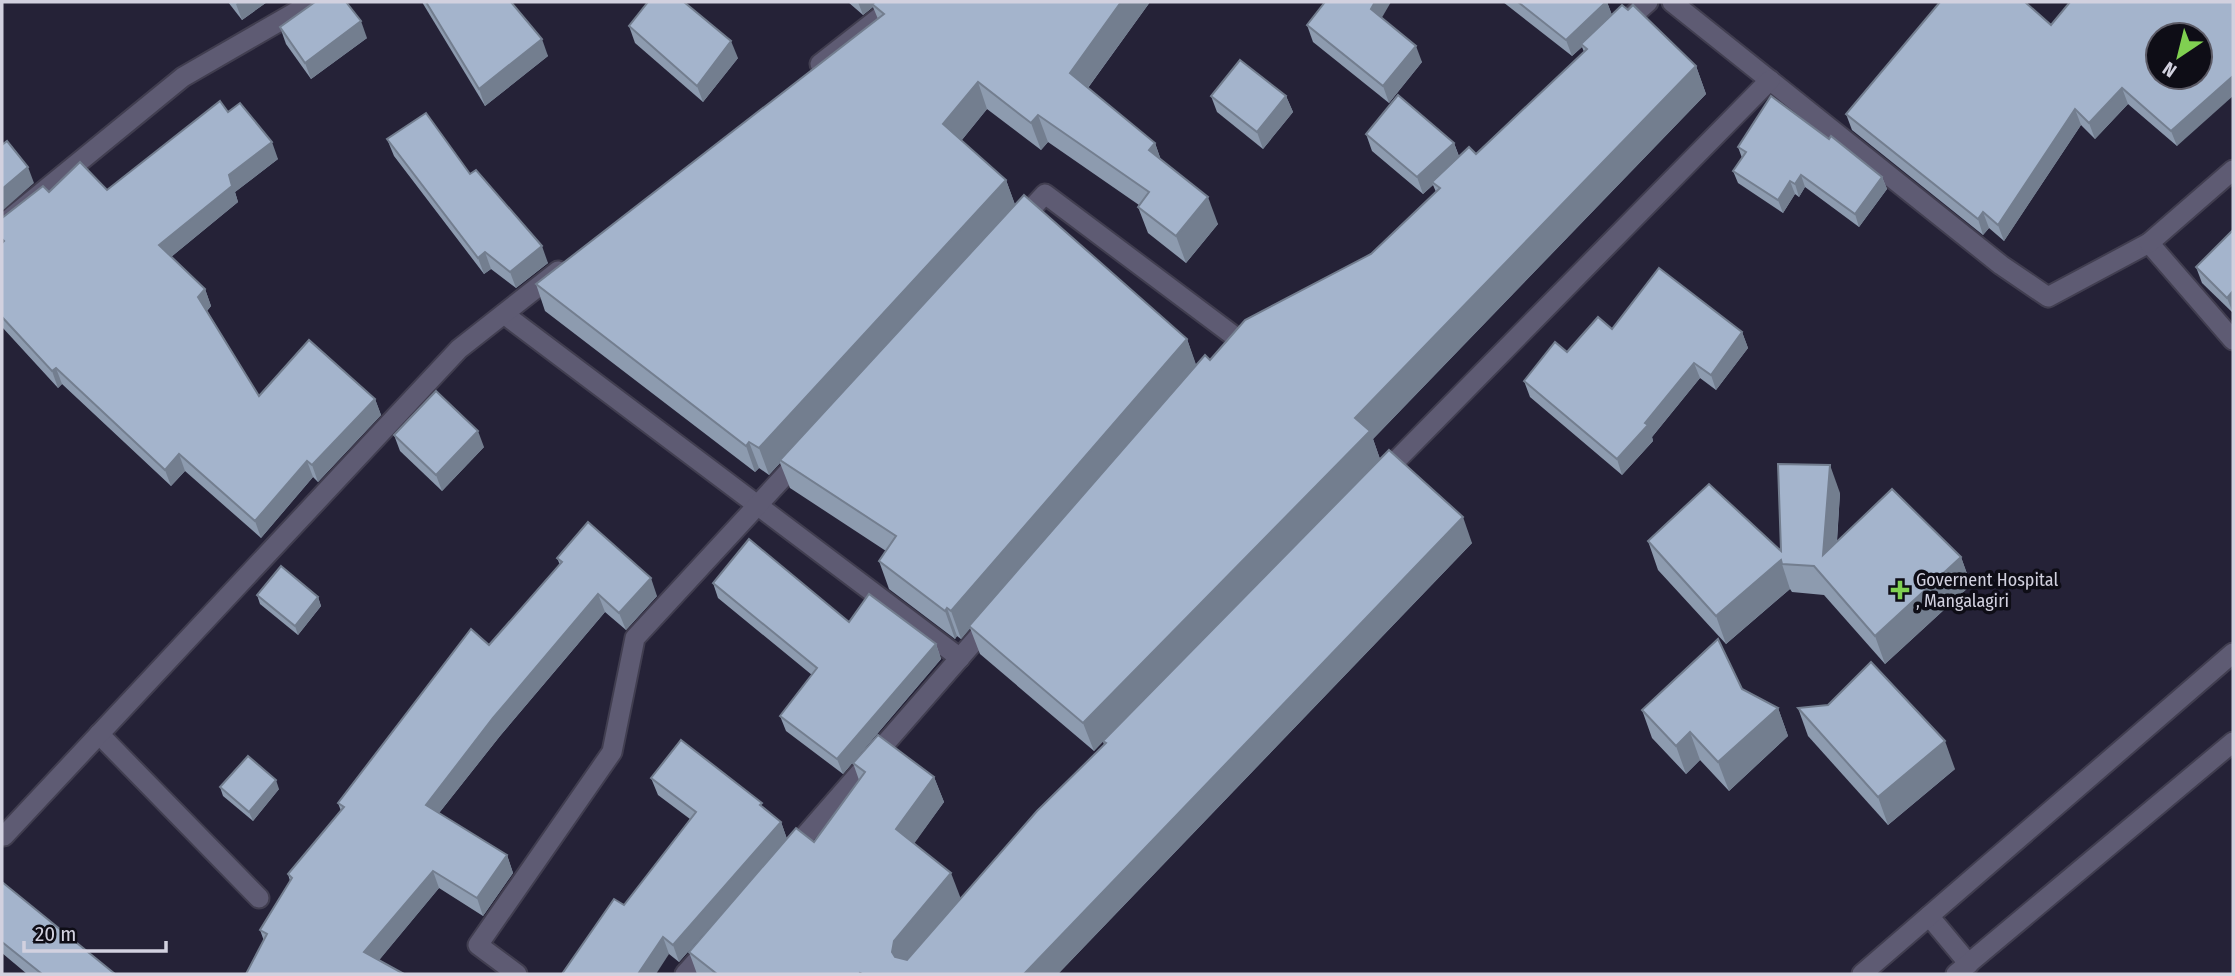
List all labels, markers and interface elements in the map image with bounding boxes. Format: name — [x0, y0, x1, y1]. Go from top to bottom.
north arrow — [2144, 21, 2214, 91]
text: N — [2158, 57, 2181, 82]
place label: Governent Hospital , Mangalagiri — [1916, 569, 2058, 612]
marker: Governent Hospital , Mangalagiri — [1890, 580, 1910, 600]
scale bar — [24, 909, 166, 953]
text: 20 m — [35, 921, 76, 947]

